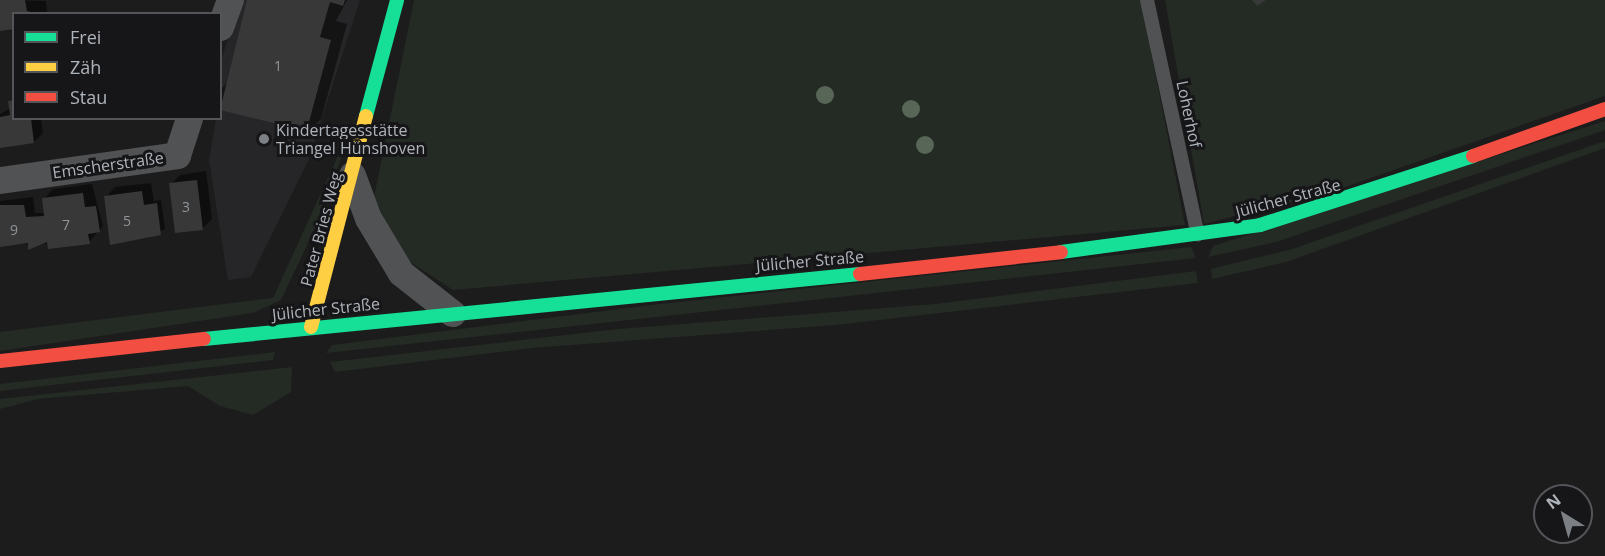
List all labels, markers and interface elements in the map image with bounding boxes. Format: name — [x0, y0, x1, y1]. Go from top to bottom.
legend — [12, 12, 222, 120]
text: Frei — [70, 25, 101, 49]
text: Zäh — [70, 55, 101, 79]
house number: 1 — [274, 58, 282, 74]
street label: Loherhof — [1173, 79, 1205, 149]
text: Stau — [70, 85, 107, 109]
place label: Kindertagesstätte Triangel Hünshoven — [276, 120, 425, 158]
marker: Kindertagesstätte Triangel Hünshoven — [257, 132, 271, 146]
street label: Emscherstraße — [51, 148, 165, 182]
street label: Pater Bries Weg — [296, 170, 346, 288]
street label: Jülicher Straße — [1233, 175, 1343, 221]
house number: 3 — [182, 199, 190, 215]
house number: 5 — [123, 213, 131, 229]
house number: 7 — [62, 217, 70, 233]
house number: 9 — [10, 222, 18, 238]
street label: Jülicher Straße — [755, 247, 865, 275]
street label: Jülicher Straße — [271, 294, 381, 324]
north arrow — [1533, 484, 1593, 544]
text: N — [1542, 489, 1565, 514]

